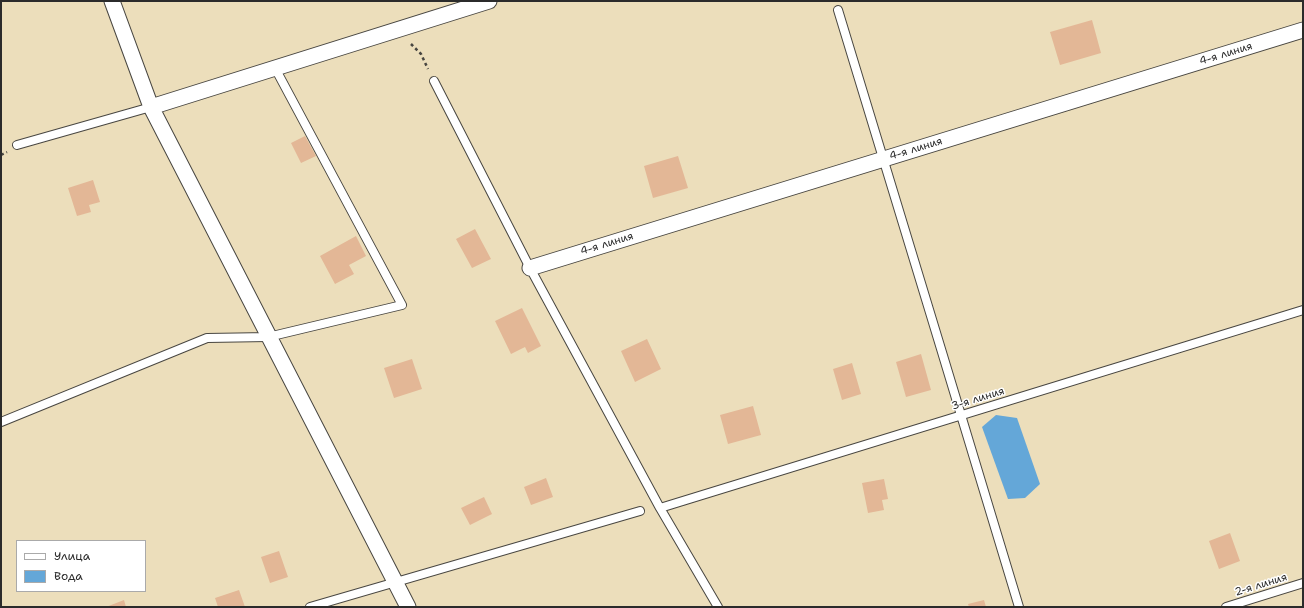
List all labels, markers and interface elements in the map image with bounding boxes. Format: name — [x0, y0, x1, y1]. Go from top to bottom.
street label: 4-я линия — [1198, 40, 1254, 68]
street label: 4-я линия — [888, 135, 944, 163]
street label: 4-я линия — [579, 230, 635, 258]
street label: 3-я линия — [950, 385, 1006, 413]
legend — [16, 540, 146, 592]
text: Улица — [54, 548, 90, 564]
text: Вода — [54, 568, 83, 584]
street label: 2-я линия — [1233, 571, 1289, 599]

